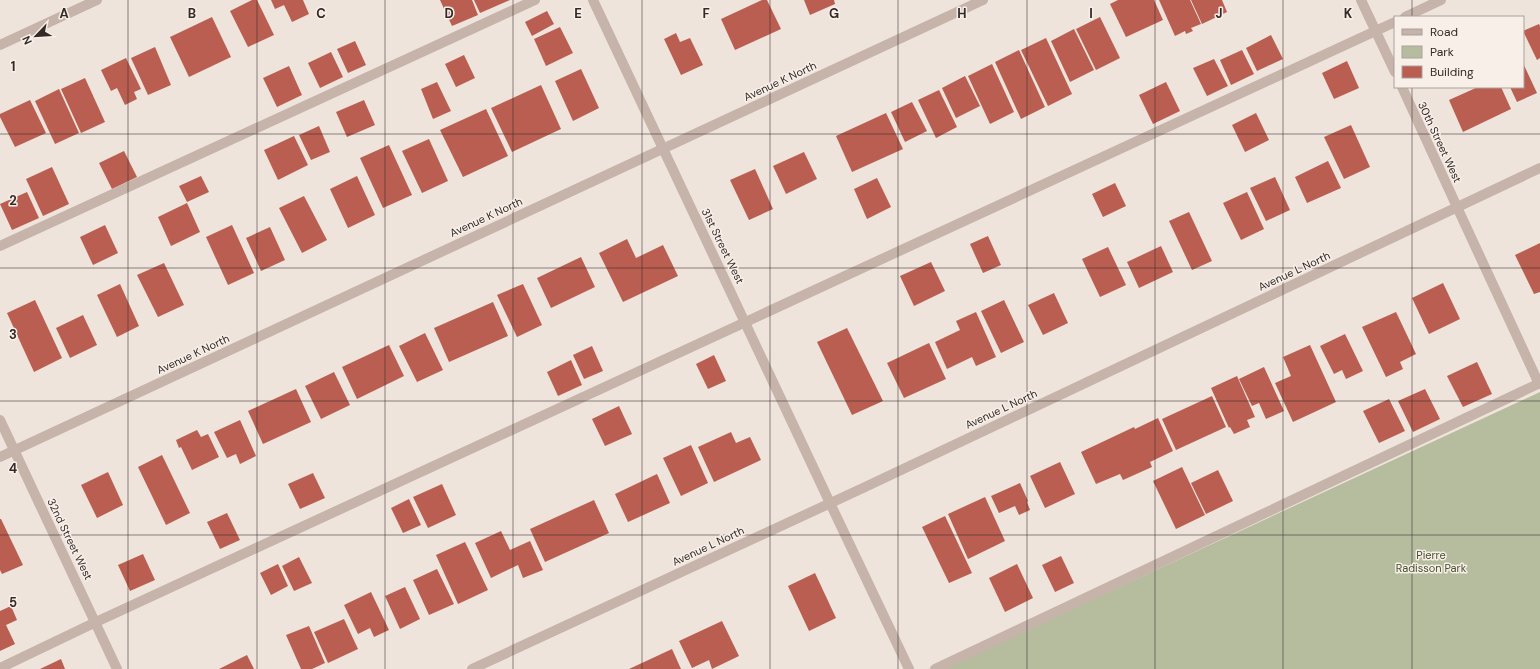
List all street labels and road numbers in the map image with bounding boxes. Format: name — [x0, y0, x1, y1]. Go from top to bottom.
street label: Avenue K North — [741, 58, 819, 104]
street label: 30th Street West — [1415, 99, 1465, 185]
street label: Avenue K North — [447, 194, 525, 240]
street label: 31st Street West — [699, 206, 747, 286]
street label: Avenue L North — [1256, 248, 1332, 294]
street label: Avenue K North — [154, 331, 232, 377]
street label: Avenue L North — [963, 386, 1039, 432]
street label: 32nd Street West — [44, 496, 96, 582]
street label: Avenue L North — [670, 523, 746, 569]

